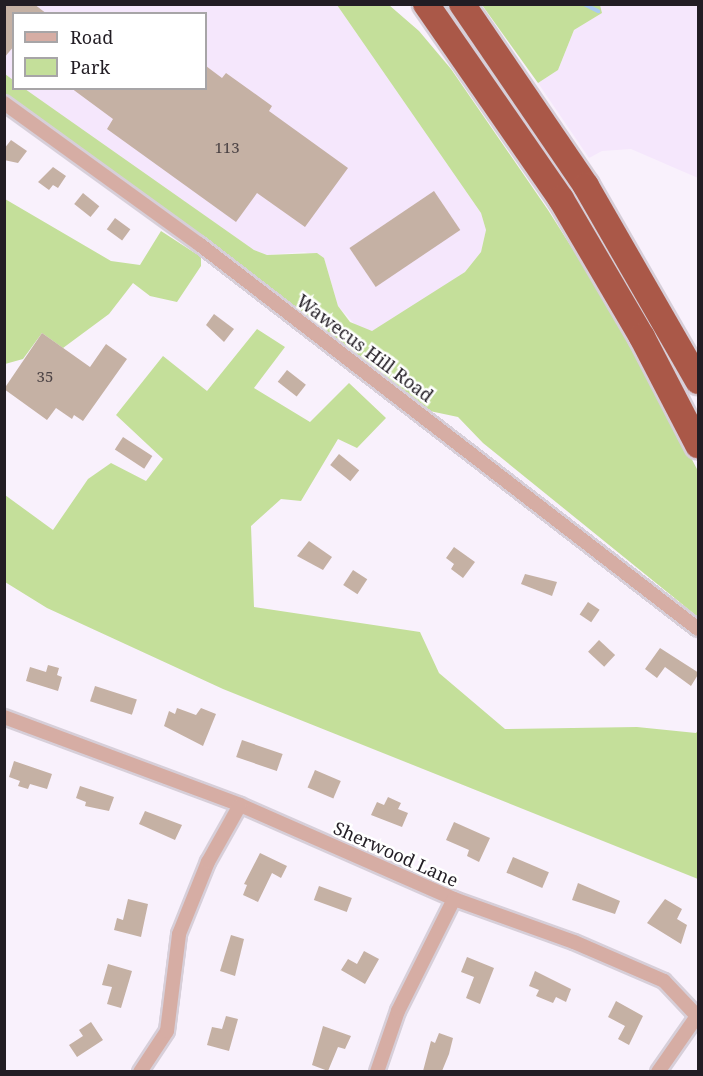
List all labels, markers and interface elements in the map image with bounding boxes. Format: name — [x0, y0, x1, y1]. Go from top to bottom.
legend — [12, 12, 207, 90]
text: Road — [70, 25, 113, 49]
text: Park — [70, 55, 110, 79]
house number: 113 — [214, 139, 240, 157]
street label: Wawecus Hill Road — [293, 290, 437, 406]
house number: 35 — [37, 368, 53, 386]
street label: Sherwood Lane — [330, 817, 462, 891]

